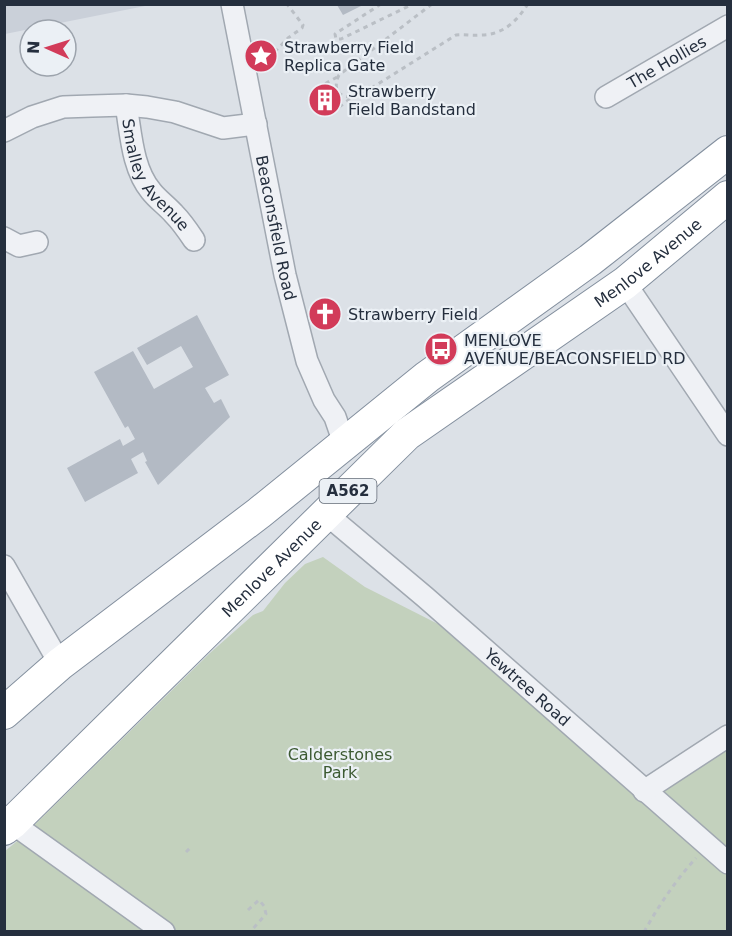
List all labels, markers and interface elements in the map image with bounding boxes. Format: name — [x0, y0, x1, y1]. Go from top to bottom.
north arrow — [18, 18, 78, 78]
street label: The Hollies — [623, 32, 710, 93]
place icon: Strawberry Field Replica Gate — [243, 38, 279, 74]
place label: Strawberry Field Replica Gate — [284, 38, 414, 75]
text: N — [24, 40, 43, 54]
building icon: Strawberry Field Bandstand — [307, 82, 343, 118]
place label: Strawberry Field Bandstand — [348, 82, 476, 119]
street label: Smalley Avenue — [118, 117, 193, 235]
street label: Beaconsfield Road — [252, 154, 300, 302]
street label: Menlove Avenue — [591, 214, 705, 311]
church icon: Strawberry Field — [307, 296, 343, 332]
place label: Strawberry Field — [348, 305, 478, 324]
bus stop icon: MENLOVE AVENUE/BEACONSFIELD RD — [423, 331, 459, 367]
place label: MENLOVE AVENUE/BEACONSFIELD RD — [464, 331, 686, 368]
road number: A562 — [320, 479, 376, 503]
street label: Menlove Avenue — [218, 515, 325, 621]
street label: Yewtree Road — [480, 644, 574, 730]
park label: Calderstones Park — [288, 745, 392, 782]

